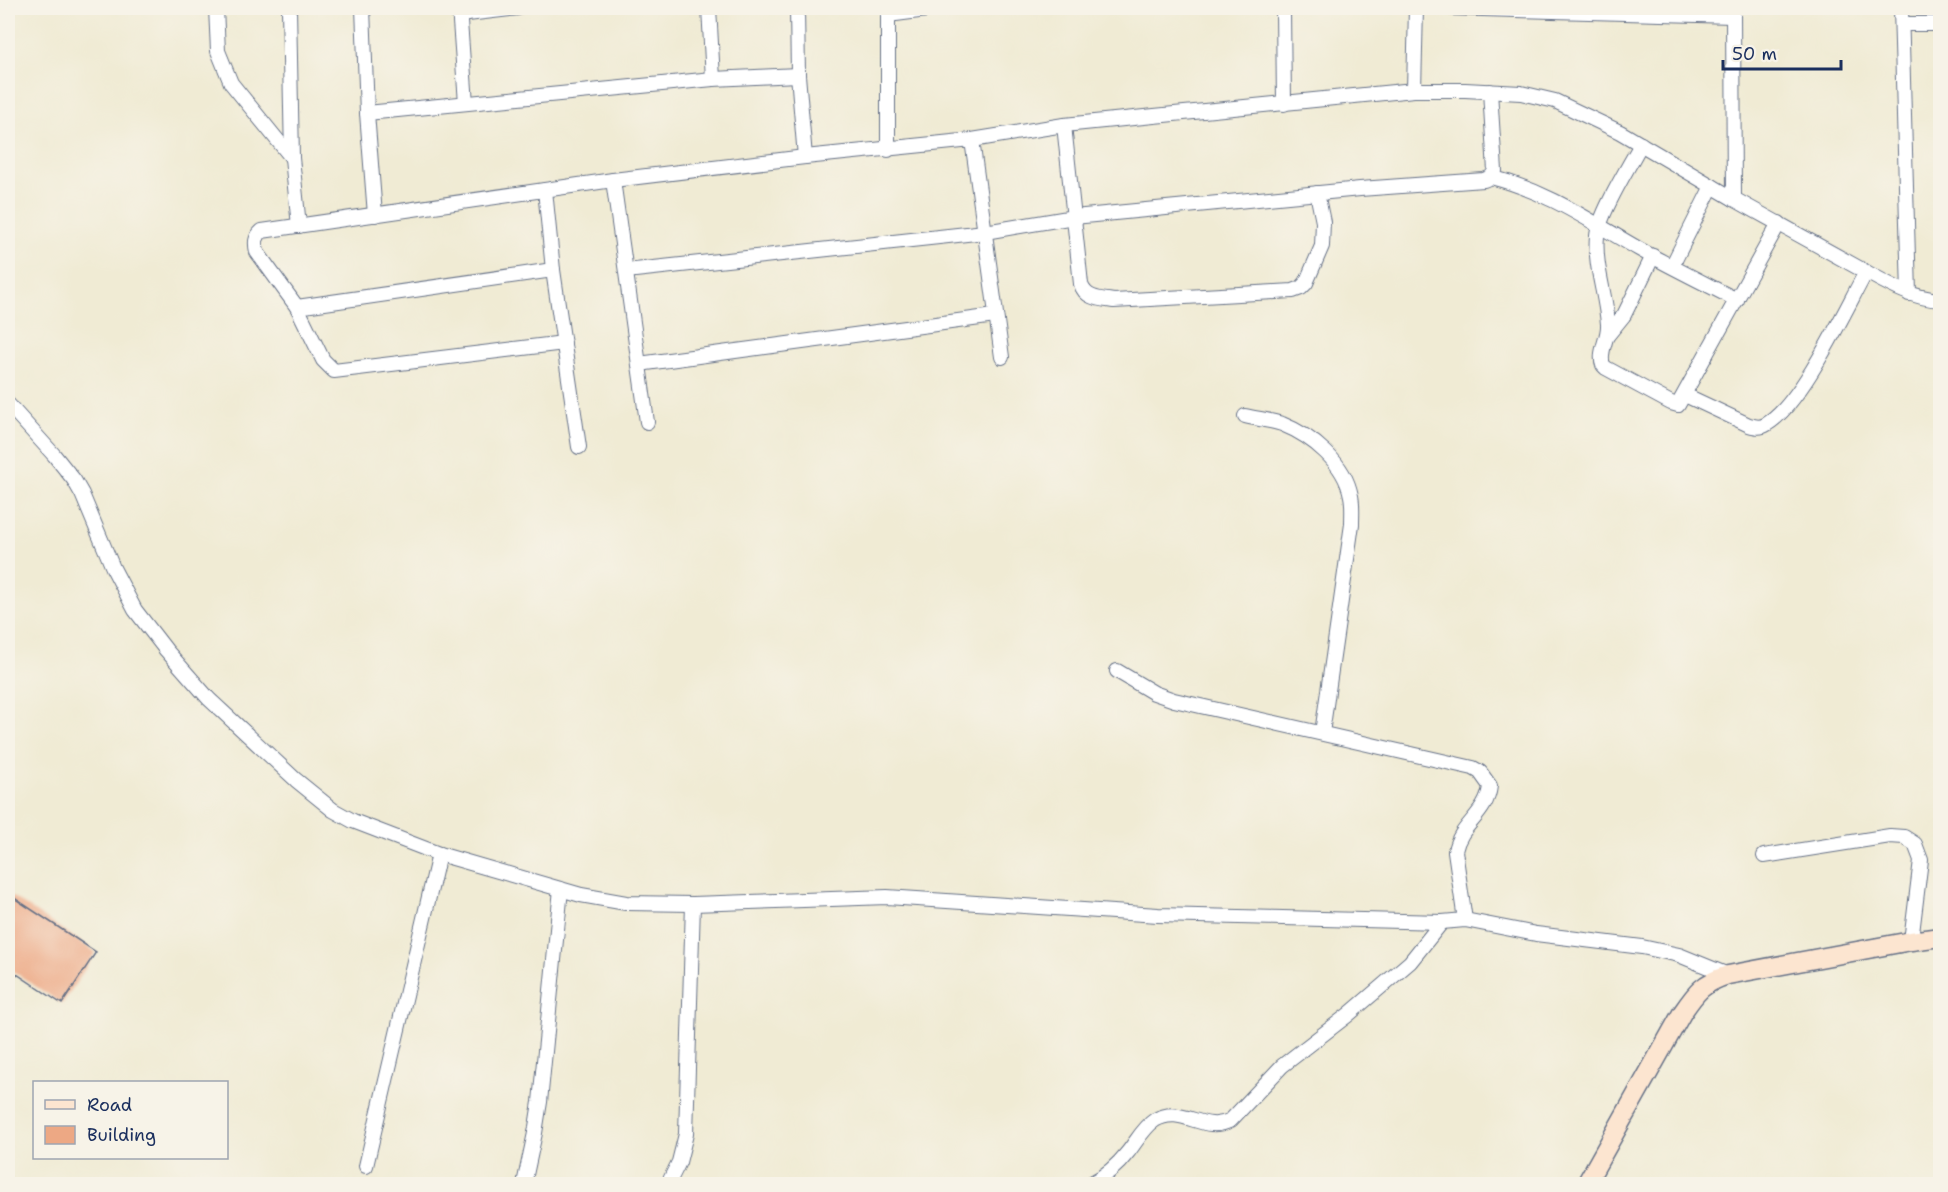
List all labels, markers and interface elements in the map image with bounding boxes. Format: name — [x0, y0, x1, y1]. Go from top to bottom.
scale bar — [1723, 33, 1842, 71]
text: 50 m — [1732, 42, 1777, 66]
legend — [33, 1081, 228, 1159]
text: Road — [87, 1093, 132, 1117]
text: Building — [87, 1123, 156, 1147]

